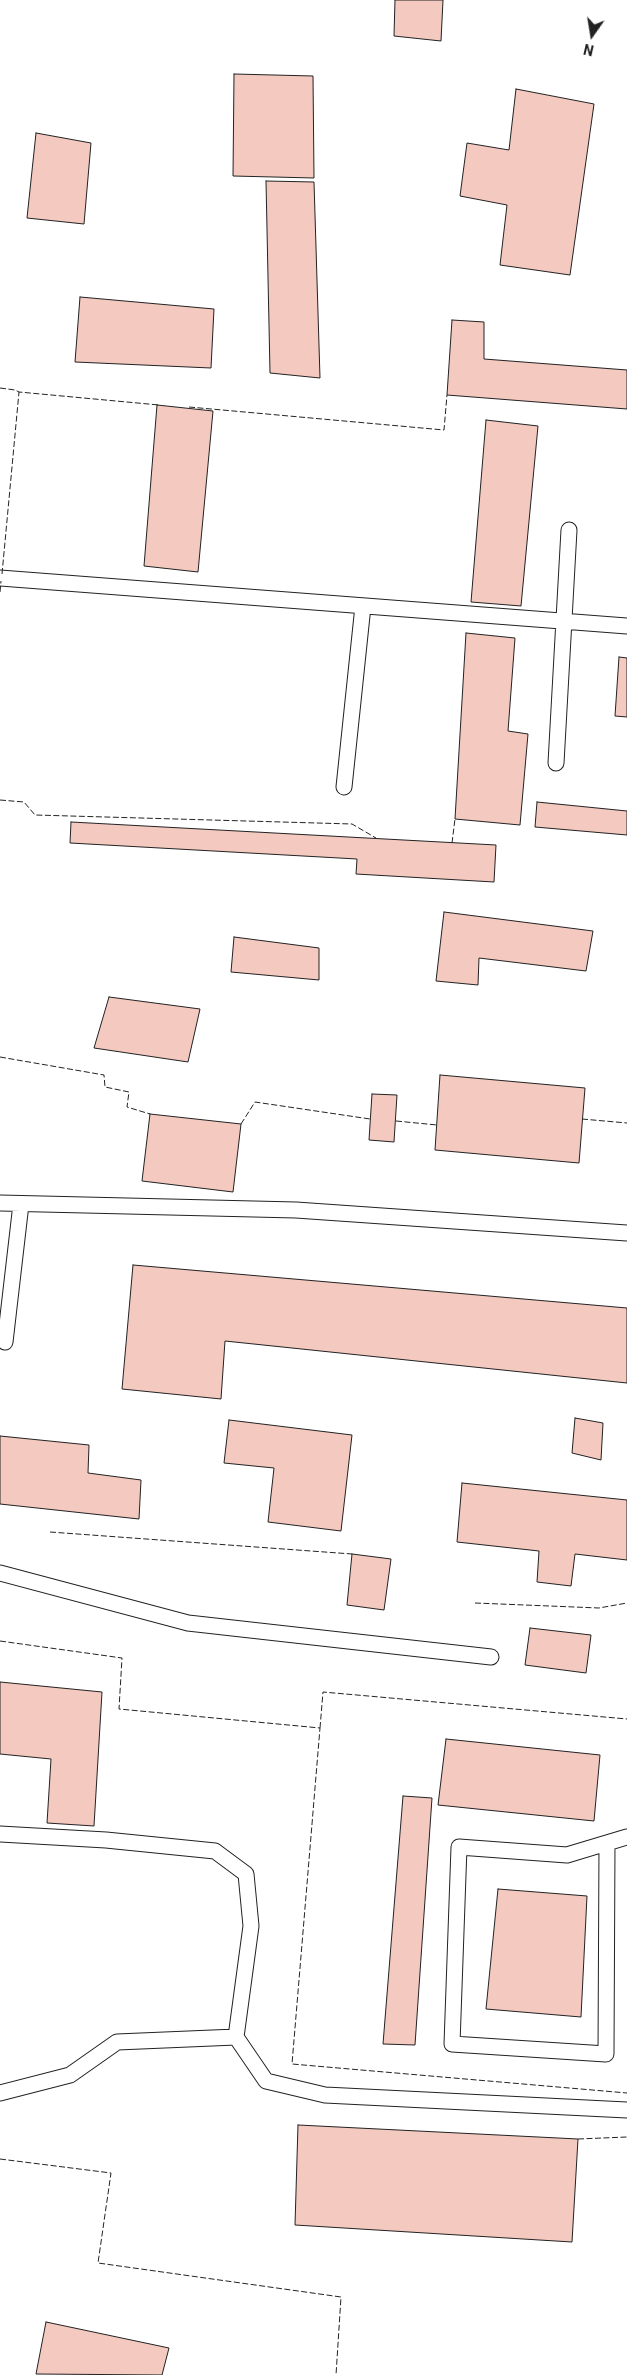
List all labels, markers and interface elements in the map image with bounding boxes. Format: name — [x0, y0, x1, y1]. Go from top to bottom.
north arrow — [567, 10, 617, 60]
text: N — [582, 41, 595, 59]

